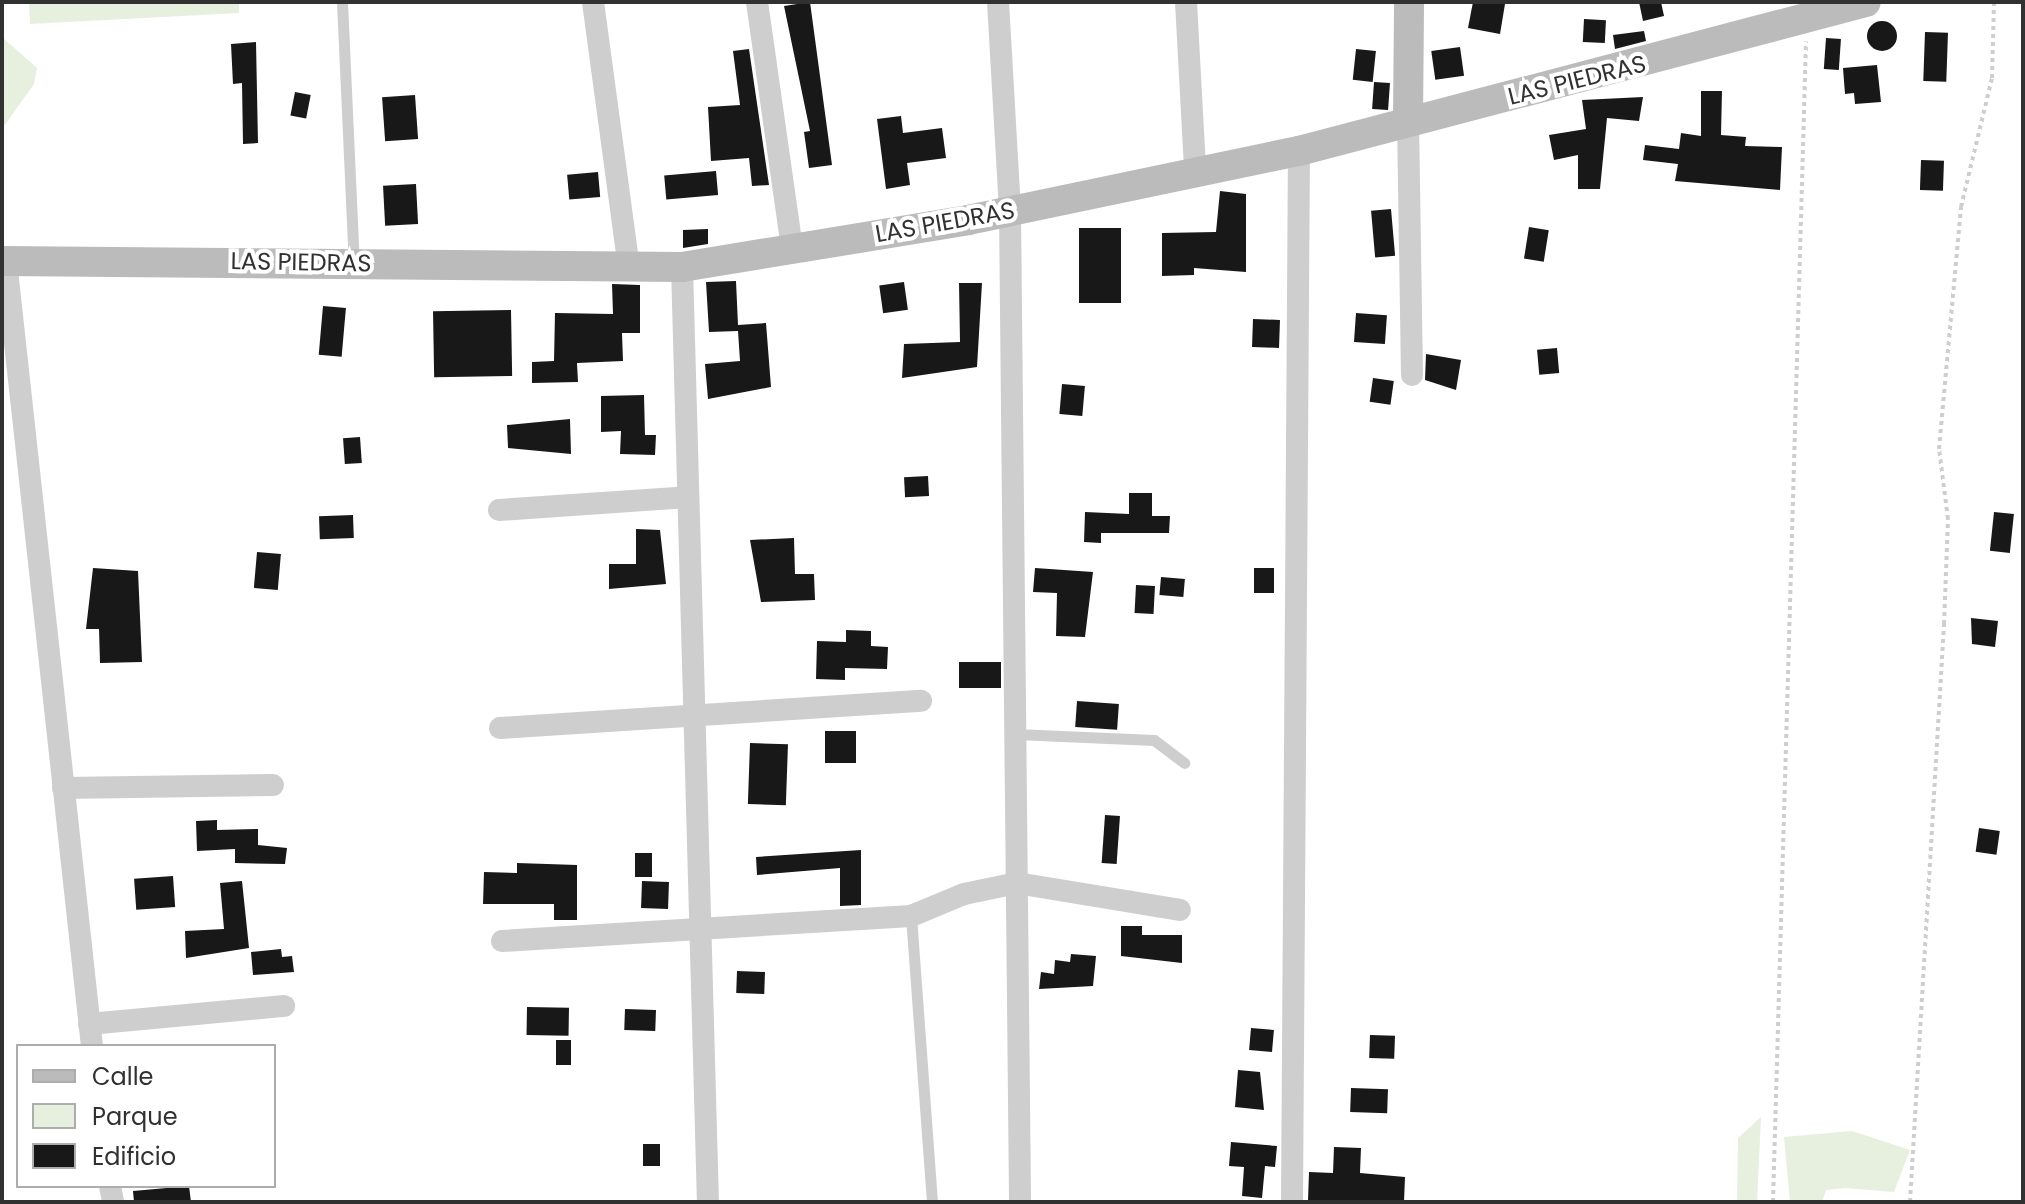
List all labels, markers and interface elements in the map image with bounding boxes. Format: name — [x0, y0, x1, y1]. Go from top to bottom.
street label: LAS PIEDRAS — [1505, 49, 1649, 111]
street label: LAS PIEDRAS — [873, 196, 1017, 248]
street label: LAS PIEDRAS — [230, 246, 372, 278]
legend — [16, 1044, 276, 1188]
text: Calle — [92, 1060, 153, 1093]
text: Parque — [92, 1100, 178, 1133]
text: Edificio — [92, 1140, 176, 1173]

